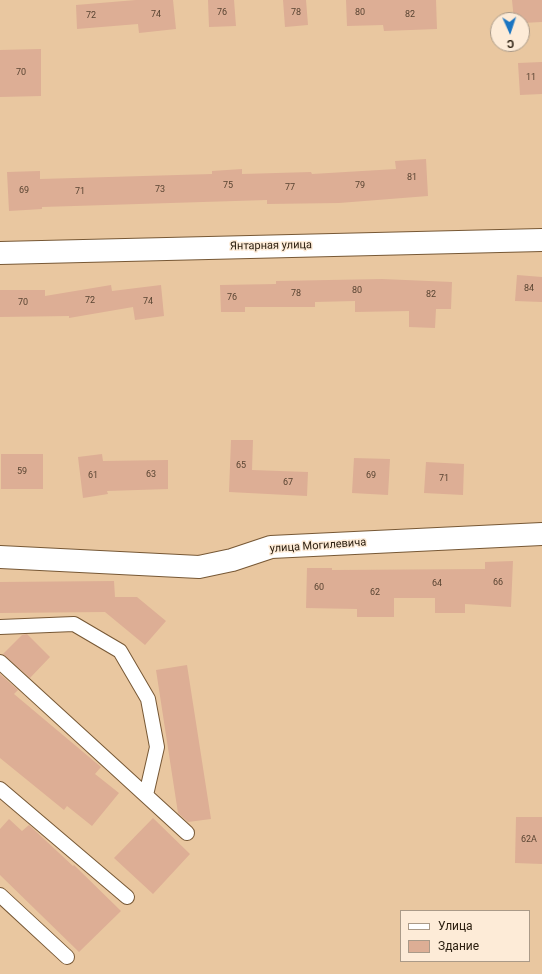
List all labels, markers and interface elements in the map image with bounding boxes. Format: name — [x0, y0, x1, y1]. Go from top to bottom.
house number: 76 — [217, 8, 227, 18]
house number: 78 — [291, 8, 301, 18]
house number: 80 — [355, 8, 365, 18]
house number: 74 — [151, 10, 161, 20]
house number: 82 — [405, 10, 415, 20]
house number: 72 — [86, 11, 96, 21]
north arrow — [490, 12, 530, 52]
text: С — [507, 37, 515, 50]
house number: 70 — [16, 68, 26, 78]
house number: 11 — [526, 73, 536, 83]
house number: 81 — [407, 173, 417, 183]
house number: 75 — [223, 181, 233, 191]
house number: 79 — [355, 181, 365, 191]
house number: 77 — [285, 183, 295, 193]
house number: 73 — [155, 185, 165, 195]
house number: 69 — [19, 186, 29, 196]
house number: 71 — [75, 187, 85, 197]
street label: Янтарная улица — [230, 239, 312, 253]
house number: 84 — [524, 284, 534, 294]
house number: 80 — [352, 286, 362, 296]
house number: 78 — [291, 289, 301, 299]
house number: 82 — [426, 290, 436, 300]
house number: 76 — [227, 293, 237, 303]
house number: 72 — [85, 296, 95, 306]
house number: 74 — [143, 297, 153, 307]
house number: 70 — [18, 298, 28, 308]
house number: 65 — [236, 461, 246, 471]
house number: 59 — [17, 467, 27, 477]
house number: 63 — [146, 470, 156, 480]
house number: 61 — [88, 471, 98, 481]
house number: 69 — [366, 471, 376, 481]
house number: 71 — [439, 474, 449, 484]
house number: 67 — [283, 478, 293, 488]
street label: улица Могилевича — [269, 536, 367, 556]
house number: 66 — [493, 578, 503, 588]
house number: 64 — [432, 579, 442, 589]
house number: 60 — [314, 583, 324, 593]
house number: 62 — [370, 588, 380, 598]
house number: 62А — [521, 835, 537, 845]
legend — [400, 910, 530, 962]
text: Улица — [438, 919, 473, 933]
text: Здание — [438, 939, 479, 953]

